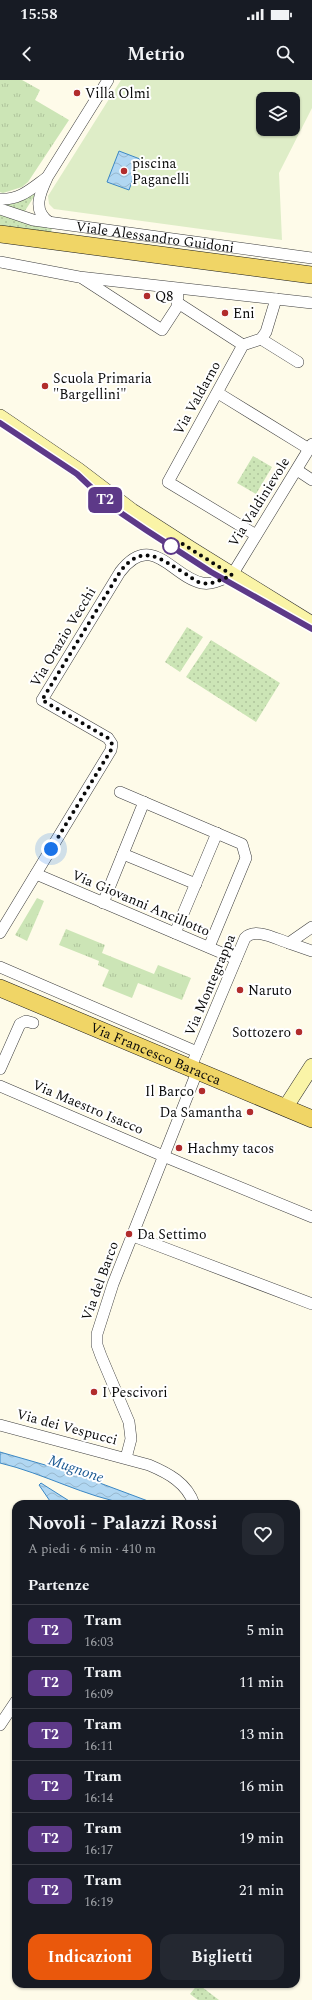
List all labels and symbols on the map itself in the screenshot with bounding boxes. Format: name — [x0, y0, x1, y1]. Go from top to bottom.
place label: Villa Olmi — [85, 83, 150, 104]
marker: Villa Olmi — [72, 88, 82, 98]
place label: piscina Paganelli — [132, 153, 189, 190]
marker: piscina Paganelli — [119, 166, 129, 176]
street label: Viale Alessandro Guidoni — [75, 215, 236, 258]
place label: Q8 — [155, 286, 173, 307]
marker: Q8 — [142, 291, 152, 301]
place label: Eni — [233, 303, 255, 324]
marker: Eni — [220, 308, 230, 318]
street label: Via Valdarno — [168, 357, 226, 439]
place label: Scuola Primaria "Bargellini" — [53, 368, 152, 405]
marker: Scuola Primaria "Bargellini" — [40, 381, 50, 391]
street label: Via Valdinievole — [223, 453, 295, 551]
line badge: T2 — [87, 487, 123, 513]
unlabelled marker — [162, 537, 180, 555]
street label: Via Orazio Vecchi — [25, 583, 101, 691]
your location — [41, 839, 61, 859]
street label: Via Giovanni Ancillotto — [69, 864, 213, 942]
street label: Via Montegrappa — [179, 931, 241, 1039]
place label: Naruto — [248, 980, 292, 1001]
marker: Naruto — [235, 985, 245, 995]
street label: Via Francesco Baracca — [87, 1017, 225, 1090]
place label: Sottozero — [232, 1022, 291, 1043]
marker: Sottozero — [294, 1027, 304, 1037]
street label: Via Maestro Isacco — [29, 1074, 147, 1140]
place label: Il Barco — [145, 1081, 194, 1102]
marker: Il Barco — [197, 1086, 207, 1096]
place label: Da Samantha — [159, 1102, 242, 1123]
marker: Da Samantha — [245, 1107, 255, 1117]
place label: Hachmy tacos — [187, 1138, 274, 1159]
marker: Hachmy tacos — [174, 1143, 184, 1153]
place label: Da Settimo — [137, 1224, 207, 1245]
marker: Da Settimo — [124, 1229, 134, 1239]
street label: Via del Barco — [76, 1238, 124, 1324]
place label: I Pescivori — [102, 1382, 168, 1403]
marker: I Pescivori — [89, 1387, 99, 1397]
street label: Via dei Vespucci — [14, 1403, 120, 1451]
water label: Mugnone — [45, 1449, 107, 1489]

